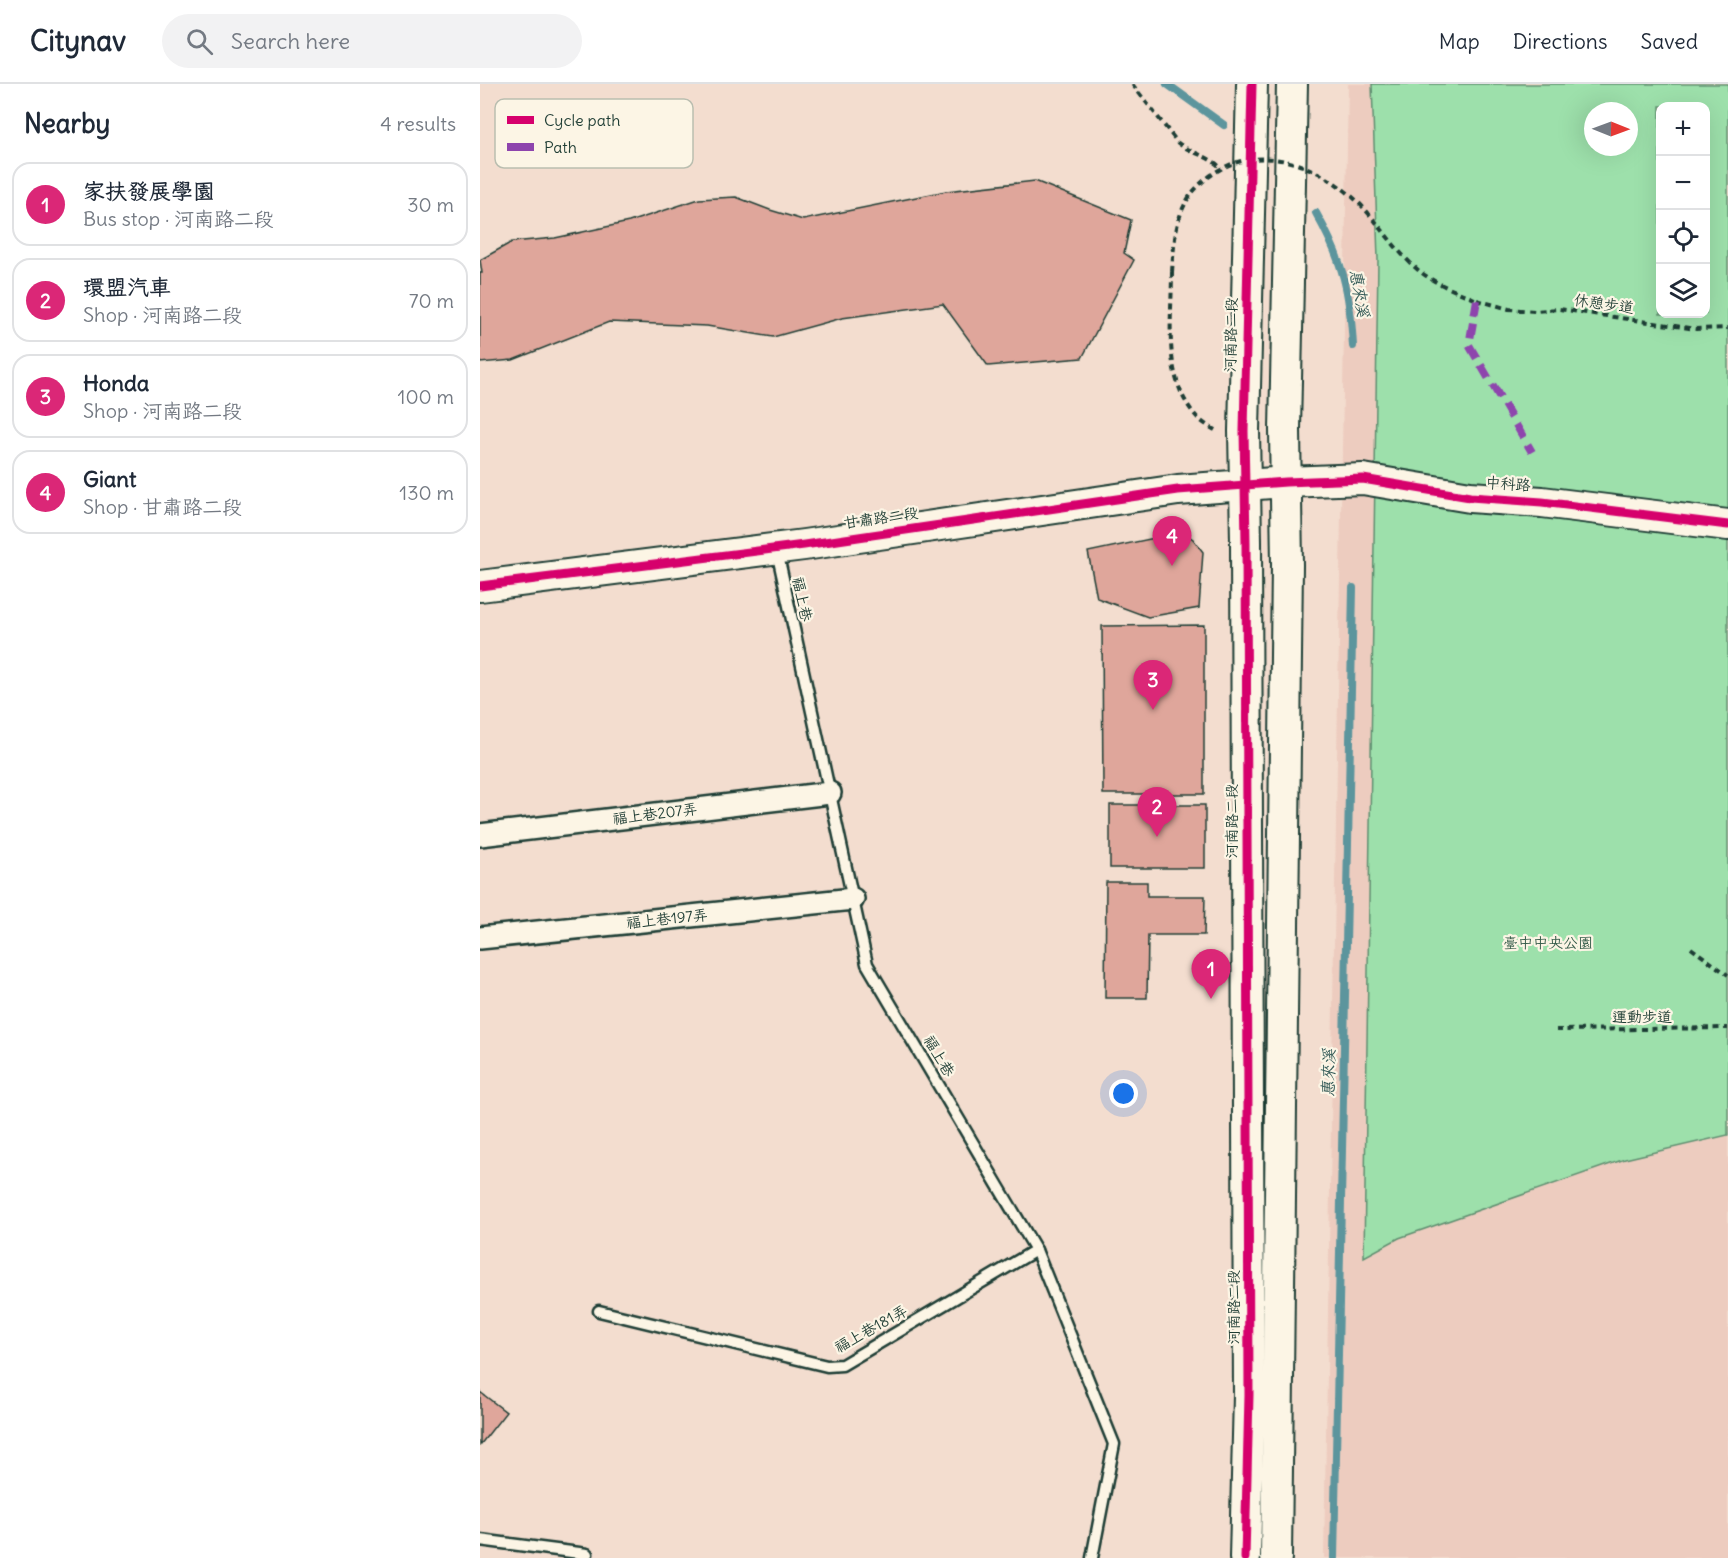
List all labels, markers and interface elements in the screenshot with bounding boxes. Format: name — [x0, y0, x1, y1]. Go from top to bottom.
search box — [162, 14, 582, 68]
text: Citynav — [30, 23, 126, 59]
icon: search — [183, 25, 216, 58]
text: Search here — [231, 27, 350, 55]
text: Map — [1439, 28, 1480, 55]
text: Directions — [1513, 28, 1607, 55]
text: Saved — [1640, 28, 1698, 55]
legend — [495, 99, 693, 168]
north arrow — [1584, 102, 1638, 156]
map controls — [1656, 102, 1710, 318]
button: + — [1656, 102, 1710, 156]
text: Nearby — [24, 107, 110, 140]
text: Cycle path — [544, 110, 620, 130]
text: 4 results — [380, 111, 456, 136]
text: Path — [544, 137, 577, 157]
button: − — [1656, 156, 1710, 210]
text: 家扶發展學園 — [83, 177, 215, 205]
text: 1 — [42, 192, 49, 217]
text: 30 m — [407, 192, 454, 217]
text: Bus stop · 河南路二段 — [83, 206, 274, 231]
button: locate — [1656, 210, 1710, 264]
button: layers — [1656, 264, 1710, 318]
water label: 惠來溪 — [1346, 268, 1374, 319]
text: 環盟汽車 — [83, 273, 171, 301]
text: 2 — [40, 288, 51, 313]
text: 70 m — [409, 288, 454, 313]
street label: 休憩步道 — [1573, 290, 1635, 317]
street label: 河南路二段 — [1220, 297, 1241, 373]
text: Shop · 河南路二段 — [83, 302, 242, 327]
text: Honda — [83, 369, 149, 397]
text: 3 — [40, 384, 51, 409]
text: 100 m — [397, 384, 454, 409]
text: Shop · 河南路二段 — [83, 398, 242, 423]
text: Giant — [83, 465, 136, 493]
street label: 中科路 — [1485, 472, 1531, 495]
text: 4 — [40, 480, 51, 505]
text: 130 m — [399, 480, 454, 505]
text: Shop · 甘肅路二段 — [83, 494, 242, 519]
street label: 甘肅路二段 — [842, 503, 919, 532]
pin: 4 — [1152, 516, 1192, 566]
street label: 福上巷 — [789, 575, 816, 623]
pin: 3 — [1134, 660, 1172, 710]
street label: 河南路二段 — [1222, 783, 1241, 859]
pin: 2 — [1138, 788, 1176, 837]
street label: 福上巷207弄 — [611, 799, 698, 828]
street label: 福上巷197弄 — [625, 905, 709, 932]
park label: 臺中中央公園 — [1503, 933, 1593, 952]
pin: 1 — [1192, 950, 1230, 999]
street label: 運動步道 — [1612, 1007, 1672, 1026]
street label: 福上巷 — [920, 1032, 959, 1080]
water label: 惠來溪 — [1318, 1048, 1338, 1097]
your location — [1109, 1079, 1138, 1108]
street label: 河南路二段 — [1224, 1269, 1243, 1345]
street label: 福上巷181弄 — [831, 1301, 911, 1356]

